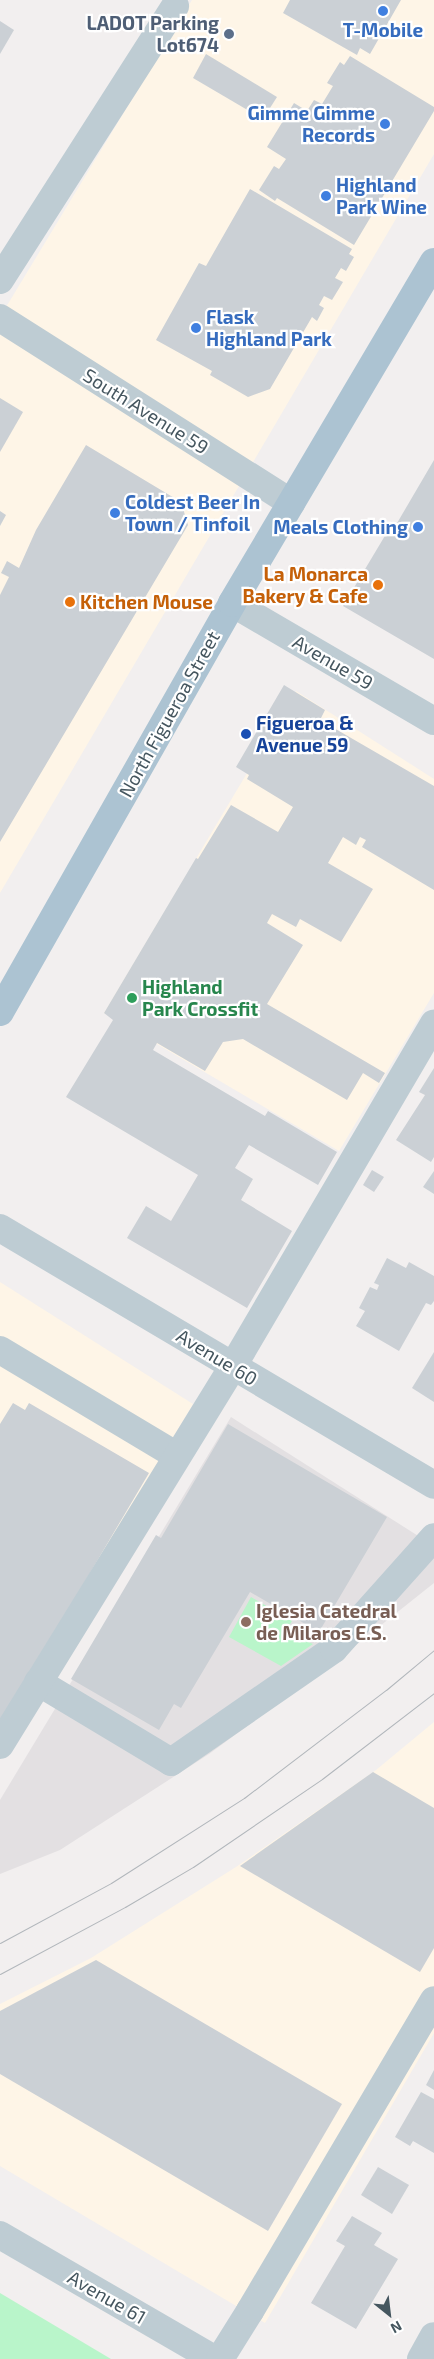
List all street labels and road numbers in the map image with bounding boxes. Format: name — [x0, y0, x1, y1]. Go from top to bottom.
street label: South Avenue 59 — [79, 363, 213, 459]
street label: North Figueroa Street — [114, 627, 224, 801]
street label: Avenue 59 — [289, 630, 377, 694]
street label: Avenue 60 — [172, 1324, 262, 1390]
street label: Avenue 61 — [64, 2266, 150, 2328]

